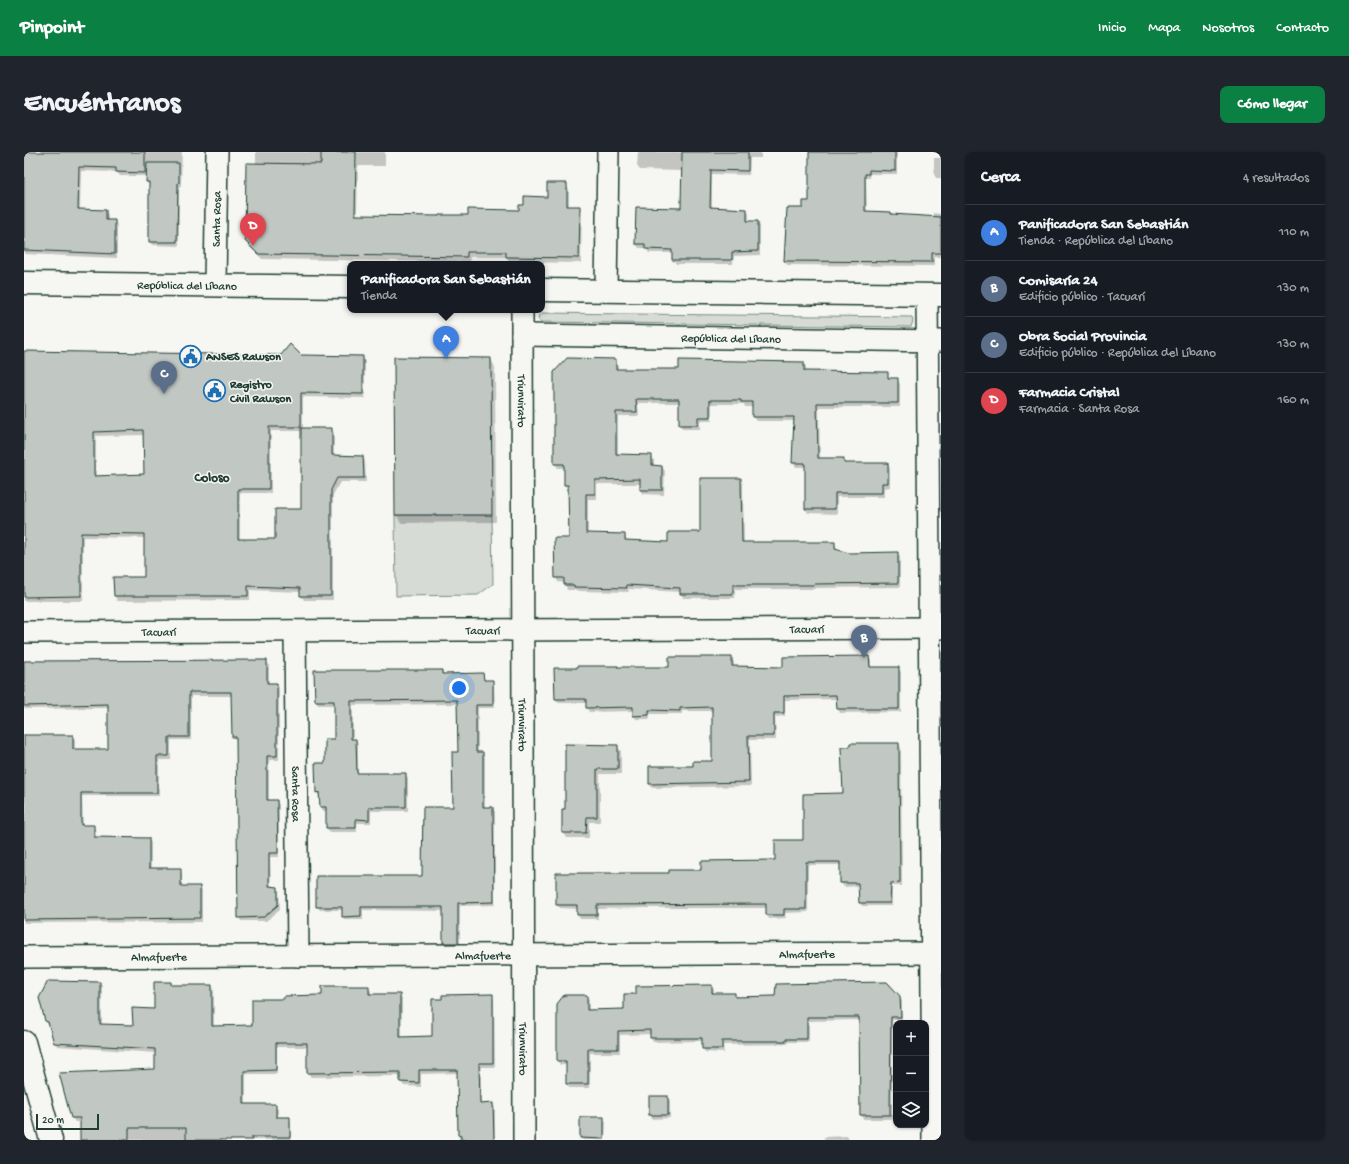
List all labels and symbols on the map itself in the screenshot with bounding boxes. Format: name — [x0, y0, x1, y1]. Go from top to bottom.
street label: Santa Rosa — [211, 191, 225, 247]
pin: D — [240, 213, 266, 246]
street label: República del Líbano — [137, 279, 237, 295]
pin: A — [433, 326, 459, 359]
street label: República del Líbano — [681, 332, 781, 348]
public building icon: ANSES Rawson — [177, 343, 203, 369]
place label: ANSES Rawson — [205, 351, 281, 365]
pin: C — [151, 361, 177, 394]
street label: Triunvirato — [513, 374, 527, 427]
public building icon: Registro Civil Rawson — [202, 378, 228, 404]
place label: Registro Civil Rawson — [229, 379, 291, 407]
district label: Coloso — [194, 471, 230, 486]
street label: Tacuarí — [789, 624, 825, 638]
street label: Tacuarí — [465, 625, 501, 639]
pin: B — [851, 625, 877, 658]
street label: Tacuarí — [141, 626, 177, 640]
your location — [449, 678, 469, 698]
street label: Triunvirato — [514, 698, 528, 751]
street label: Santa Rosa — [287, 766, 302, 822]
street label: Almafuerte — [779, 948, 836, 963]
street label: Almafuerte — [455, 950, 512, 964]
street label: Almafuerte — [131, 951, 188, 966]
street label: Triunvirato — [515, 1022, 529, 1075]
scale bar — [36, 1112, 99, 1131]

